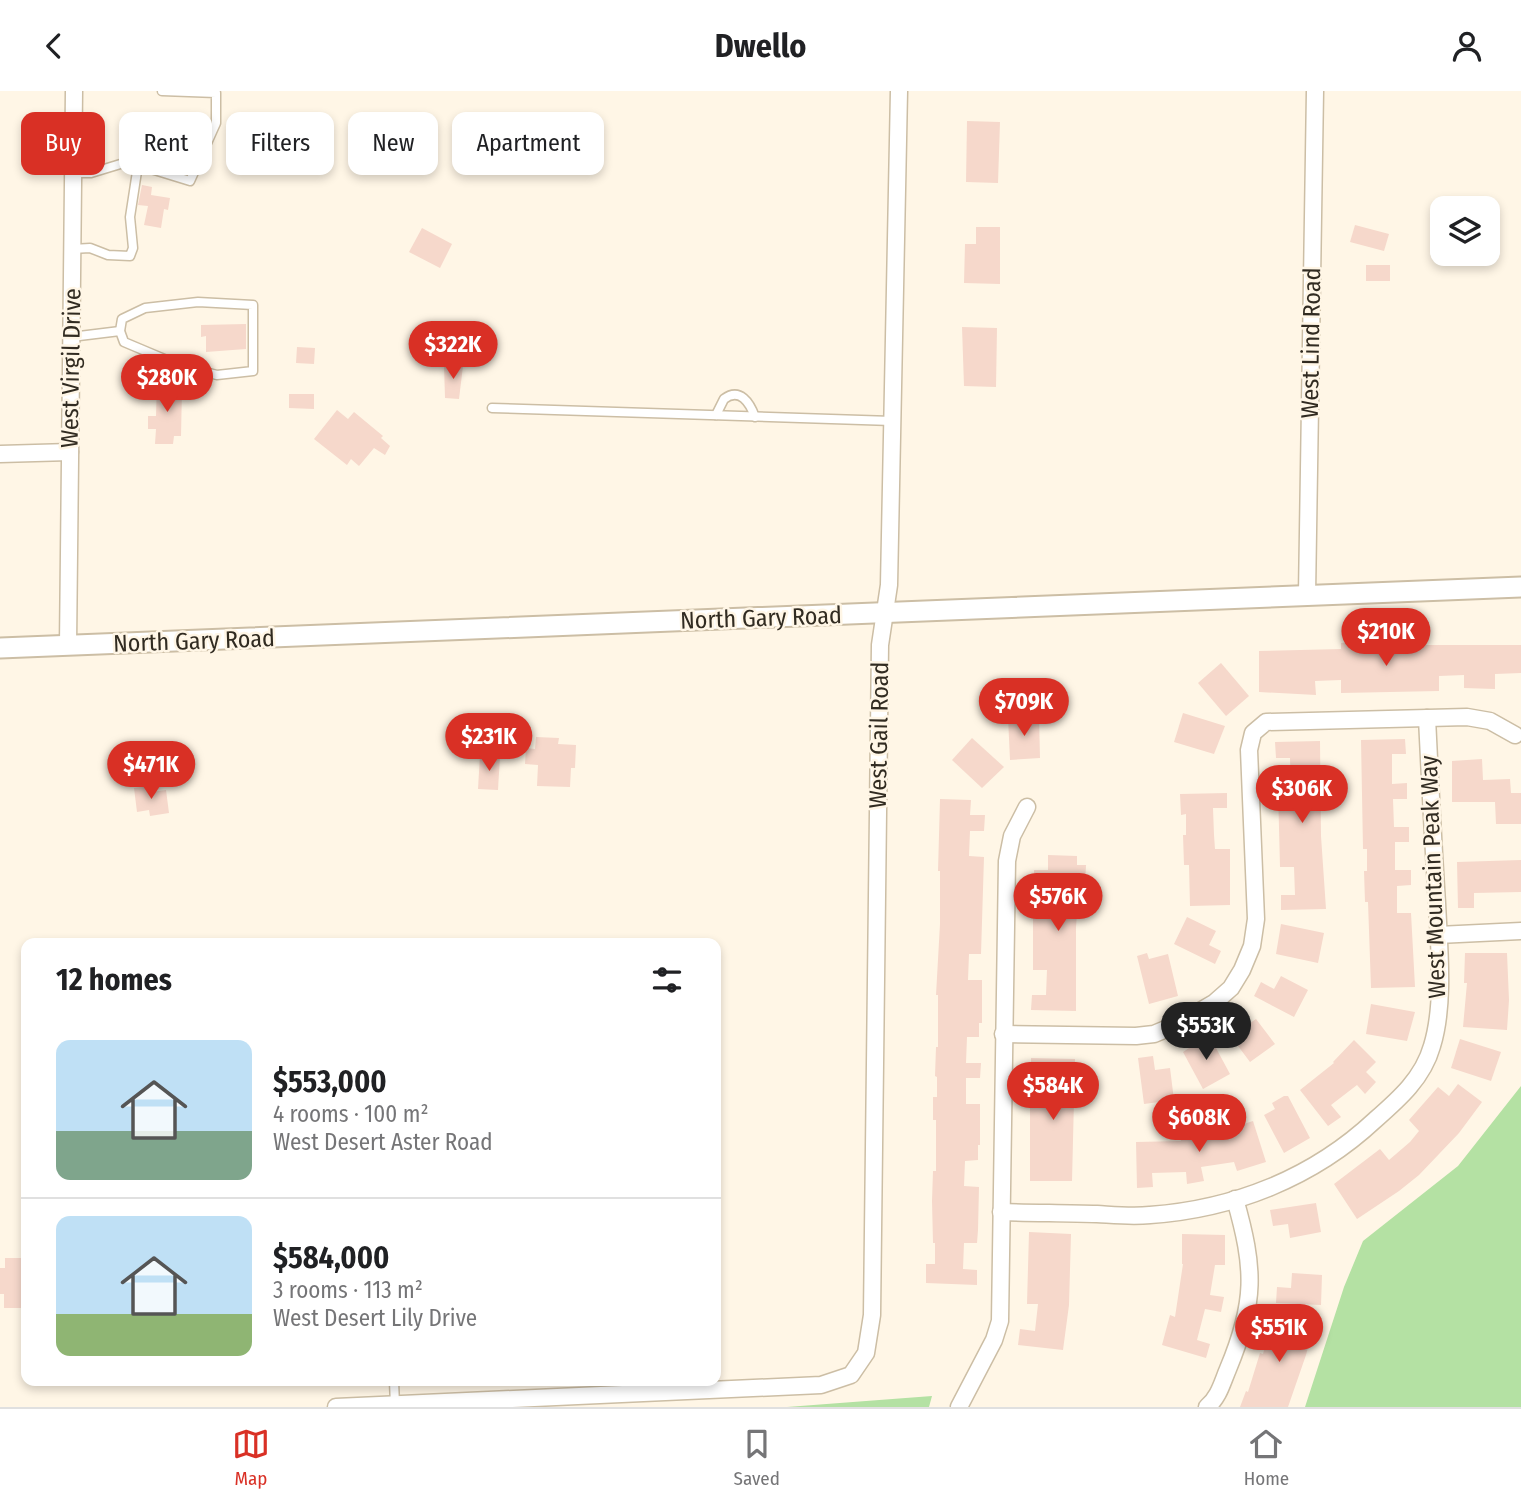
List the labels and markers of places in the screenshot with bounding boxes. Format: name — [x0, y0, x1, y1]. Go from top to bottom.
pin: $322K — [404, 321, 502, 381]
pin: $280K — [118, 355, 216, 414]
pin: $210K — [1337, 609, 1435, 668]
pin: $709K — [975, 679, 1073, 738]
pin: $231K — [440, 713, 538, 773]
pin: $471K — [102, 741, 200, 801]
pin: $306K — [1253, 765, 1351, 825]
pin: $576K — [1009, 873, 1107, 933]
pin: $553K — [1157, 1003, 1255, 1062]
pin: $584K — [1004, 1063, 1102, 1122]
pin: $608K — [1150, 1095, 1248, 1154]
pin: $551K — [1230, 1305, 1328, 1364]

